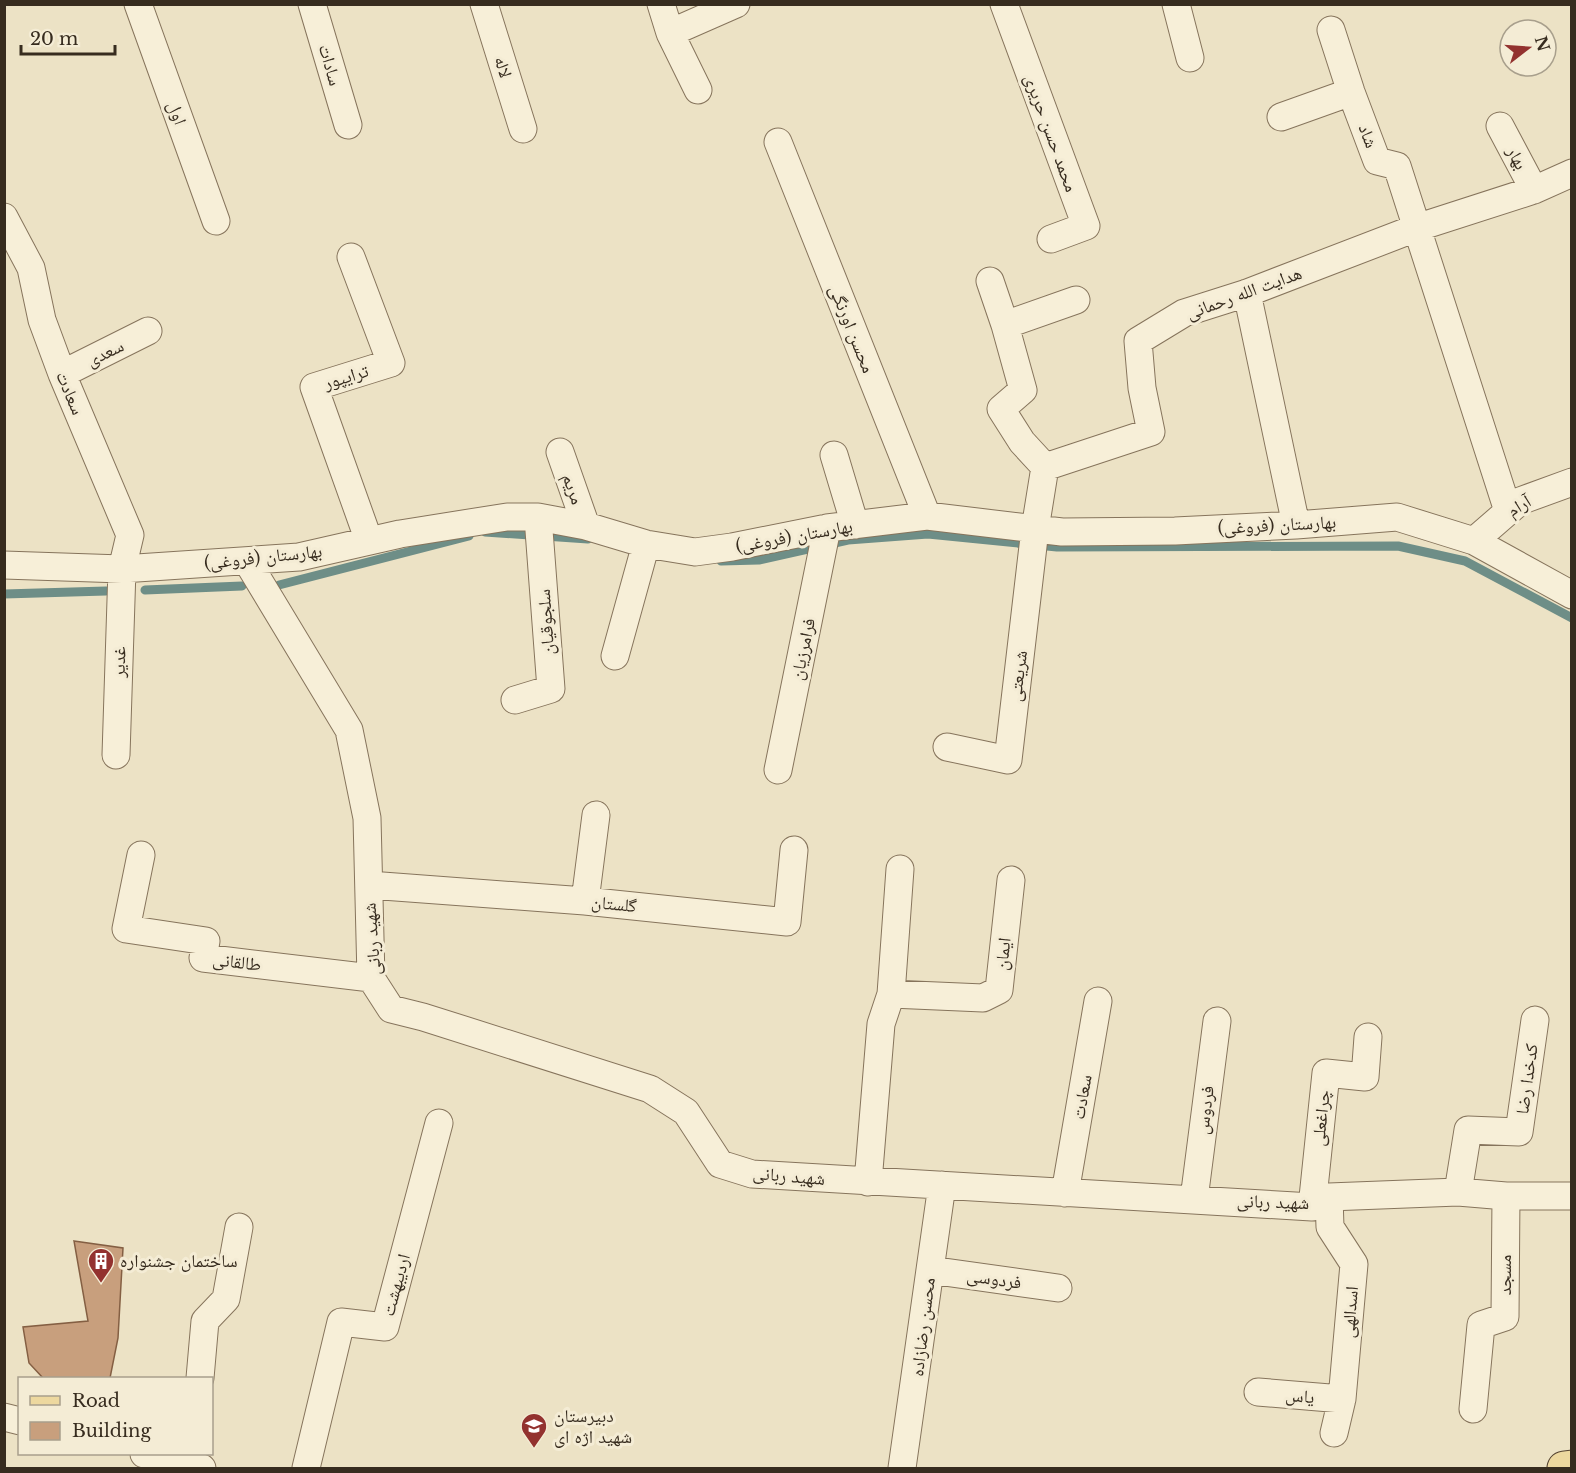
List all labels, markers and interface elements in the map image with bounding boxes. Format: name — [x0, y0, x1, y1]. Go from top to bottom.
scale bar — [21, 18, 116, 56]
north arrow — [1498, 18, 1558, 78]
text: 20 m — [30, 28, 78, 50]
text: N — [1531, 33, 1554, 54]
street label: سادات — [314, 42, 346, 88]
street label: لاله — [489, 54, 517, 80]
street label: محمد حسن حریری — [1020, 71, 1082, 195]
street label: اول — [163, 98, 191, 128]
street label: شاد — [1353, 121, 1383, 151]
street label: بهار — [1501, 142, 1532, 173]
street label: هدایت الله رحمانی — [1183, 262, 1305, 324]
street label: محسن اورنگی — [824, 282, 880, 376]
street label: سعدی — [83, 335, 127, 371]
street label: ترایپور — [320, 360, 371, 395]
street label: سعادت — [51, 368, 89, 418]
street label: مریم — [557, 471, 588, 508]
street label: آرام — [1503, 490, 1536, 523]
street label: بهارستان (فروغی) — [1217, 511, 1337, 539]
street label: بهارستان (فروغی) — [734, 515, 854, 557]
street label: بهارستان (فروغی) — [203, 540, 323, 574]
street label: سلجوقیان — [533, 588, 559, 656]
street label: فرامرزیان — [786, 616, 820, 682]
street label: غدیر — [107, 646, 131, 679]
street label: شریعتی — [1004, 649, 1032, 703]
street label: گلستان — [590, 891, 638, 917]
street label: شهید ربانی — [358, 902, 386, 976]
street label: ایمان — [990, 936, 1016, 972]
street label: طالقانی — [211, 948, 263, 976]
street label: کدخدا رضا — [1511, 1042, 1543, 1116]
street label: سعادت — [1067, 1073, 1097, 1121]
street label: فردوس — [1191, 1084, 1219, 1136]
street label: چراغعلی — [1307, 1089, 1335, 1147]
street label: شهید ربانی — [752, 1162, 826, 1190]
street label: شهید ربانی — [1236, 1190, 1310, 1214]
building icon: ساختمان جشنواره — [86, 1246, 116, 1284]
place label: ساختمان جشنواره — [120, 1250, 238, 1272]
street label: اردیبهشت — [377, 1251, 415, 1319]
street label: مسجد — [1494, 1255, 1516, 1295]
street label: فردوسی — [965, 1264, 1023, 1294]
street label: محسن رضازاده — [906, 1276, 940, 1378]
street label: اسدالهی — [1337, 1285, 1363, 1339]
legend — [18, 1377, 213, 1455]
street label: یاس — [1285, 1384, 1315, 1408]
text: Road — [72, 1390, 120, 1412]
place label: دبیرستان شهید اژه ای — [554, 1405, 632, 1448]
school or university icon: دبیرستان شهید اژه ای — [519, 1411, 549, 1449]
text: Building — [72, 1420, 151, 1442]

